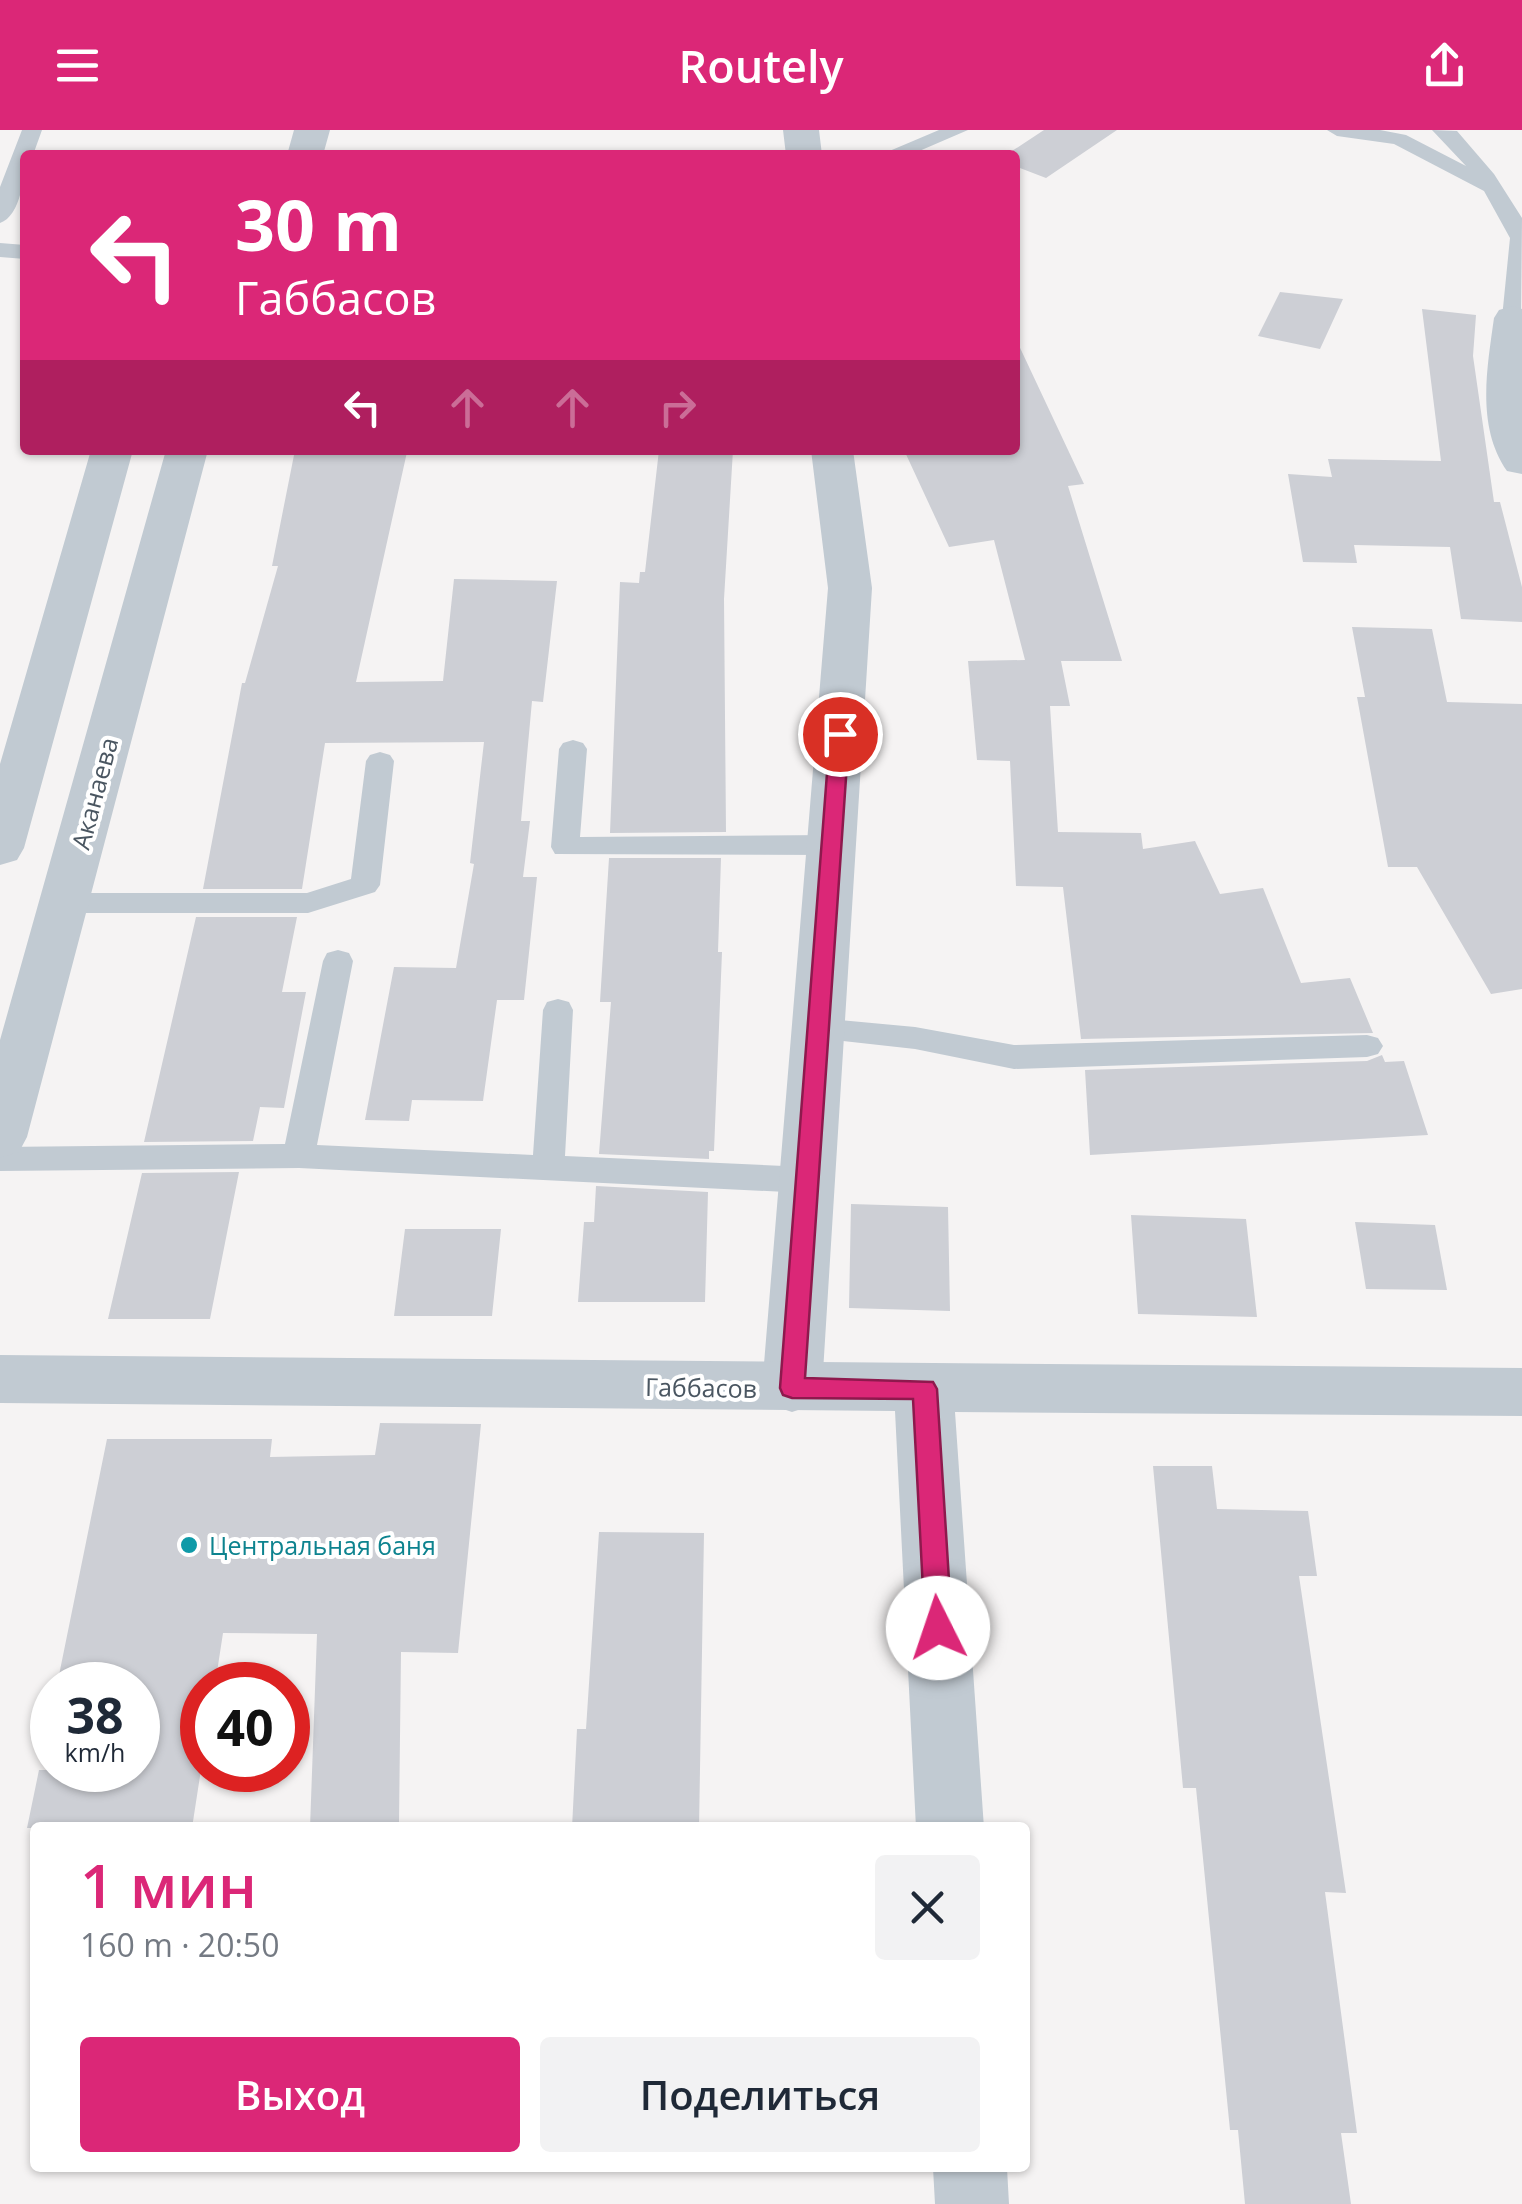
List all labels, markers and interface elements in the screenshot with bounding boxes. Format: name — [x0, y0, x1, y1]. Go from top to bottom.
text: Routely — [678, 35, 844, 96]
icon: menu — [50, 38, 105, 93]
icon: share — [1417, 38, 1472, 93]
text: 30 m — [235, 176, 402, 272]
icon: left — [70, 190, 200, 320]
text: Габбасов — [235, 267, 436, 328]
icon: left — [335, 380, 390, 435]
icon: ahead — [440, 380, 495, 435]
icon: ahead — [545, 380, 600, 435]
icon: right — [650, 380, 705, 435]
pin — [798, 692, 883, 777]
icon: arrive — [813, 707, 868, 762]
street label: Аканаева — [63, 733, 125, 853]
street label: Габбасов — [645, 1369, 757, 1405]
place label: Центральная баня — [209, 1528, 436, 1562]
marker: Центральная баня — [178, 1534, 200, 1556]
position arrow — [886, 1576, 990, 1680]
speed limit sign: 40 — [180, 1662, 310, 1792]
text: 38 — [66, 1681, 124, 1749]
text: km/h — [65, 1735, 125, 1769]
text: 1 мин — [80, 1844, 257, 1926]
button: close — [875, 1855, 980, 1960]
text: 160 m · 20:50 — [80, 1923, 279, 1966]
button: Выход — [80, 2037, 520, 2152]
button: Поделиться — [540, 2037, 980, 2152]

